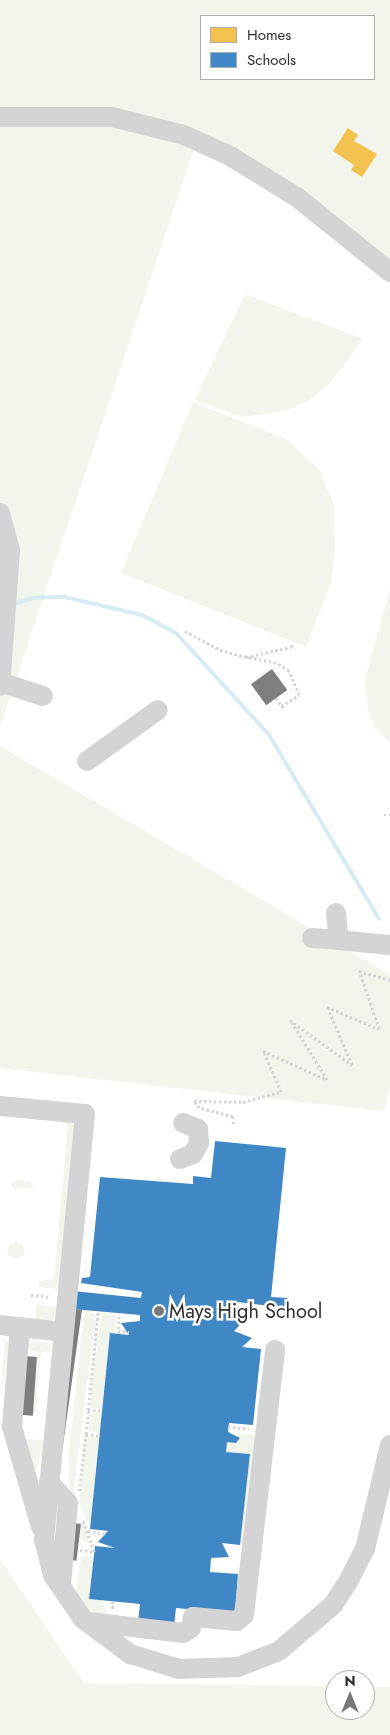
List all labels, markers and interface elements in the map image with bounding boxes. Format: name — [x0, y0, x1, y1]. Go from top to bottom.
legend — [200, 15, 375, 80]
text: Homes — [247, 24, 291, 46]
text: Schools — [247, 49, 296, 71]
place label: Mays High School — [169, 1299, 322, 1323]
marker: Mays High School — [153, 1305, 165, 1317]
north arrow — [325, 1670, 375, 1720]
text: N — [344, 1671, 356, 1691]

